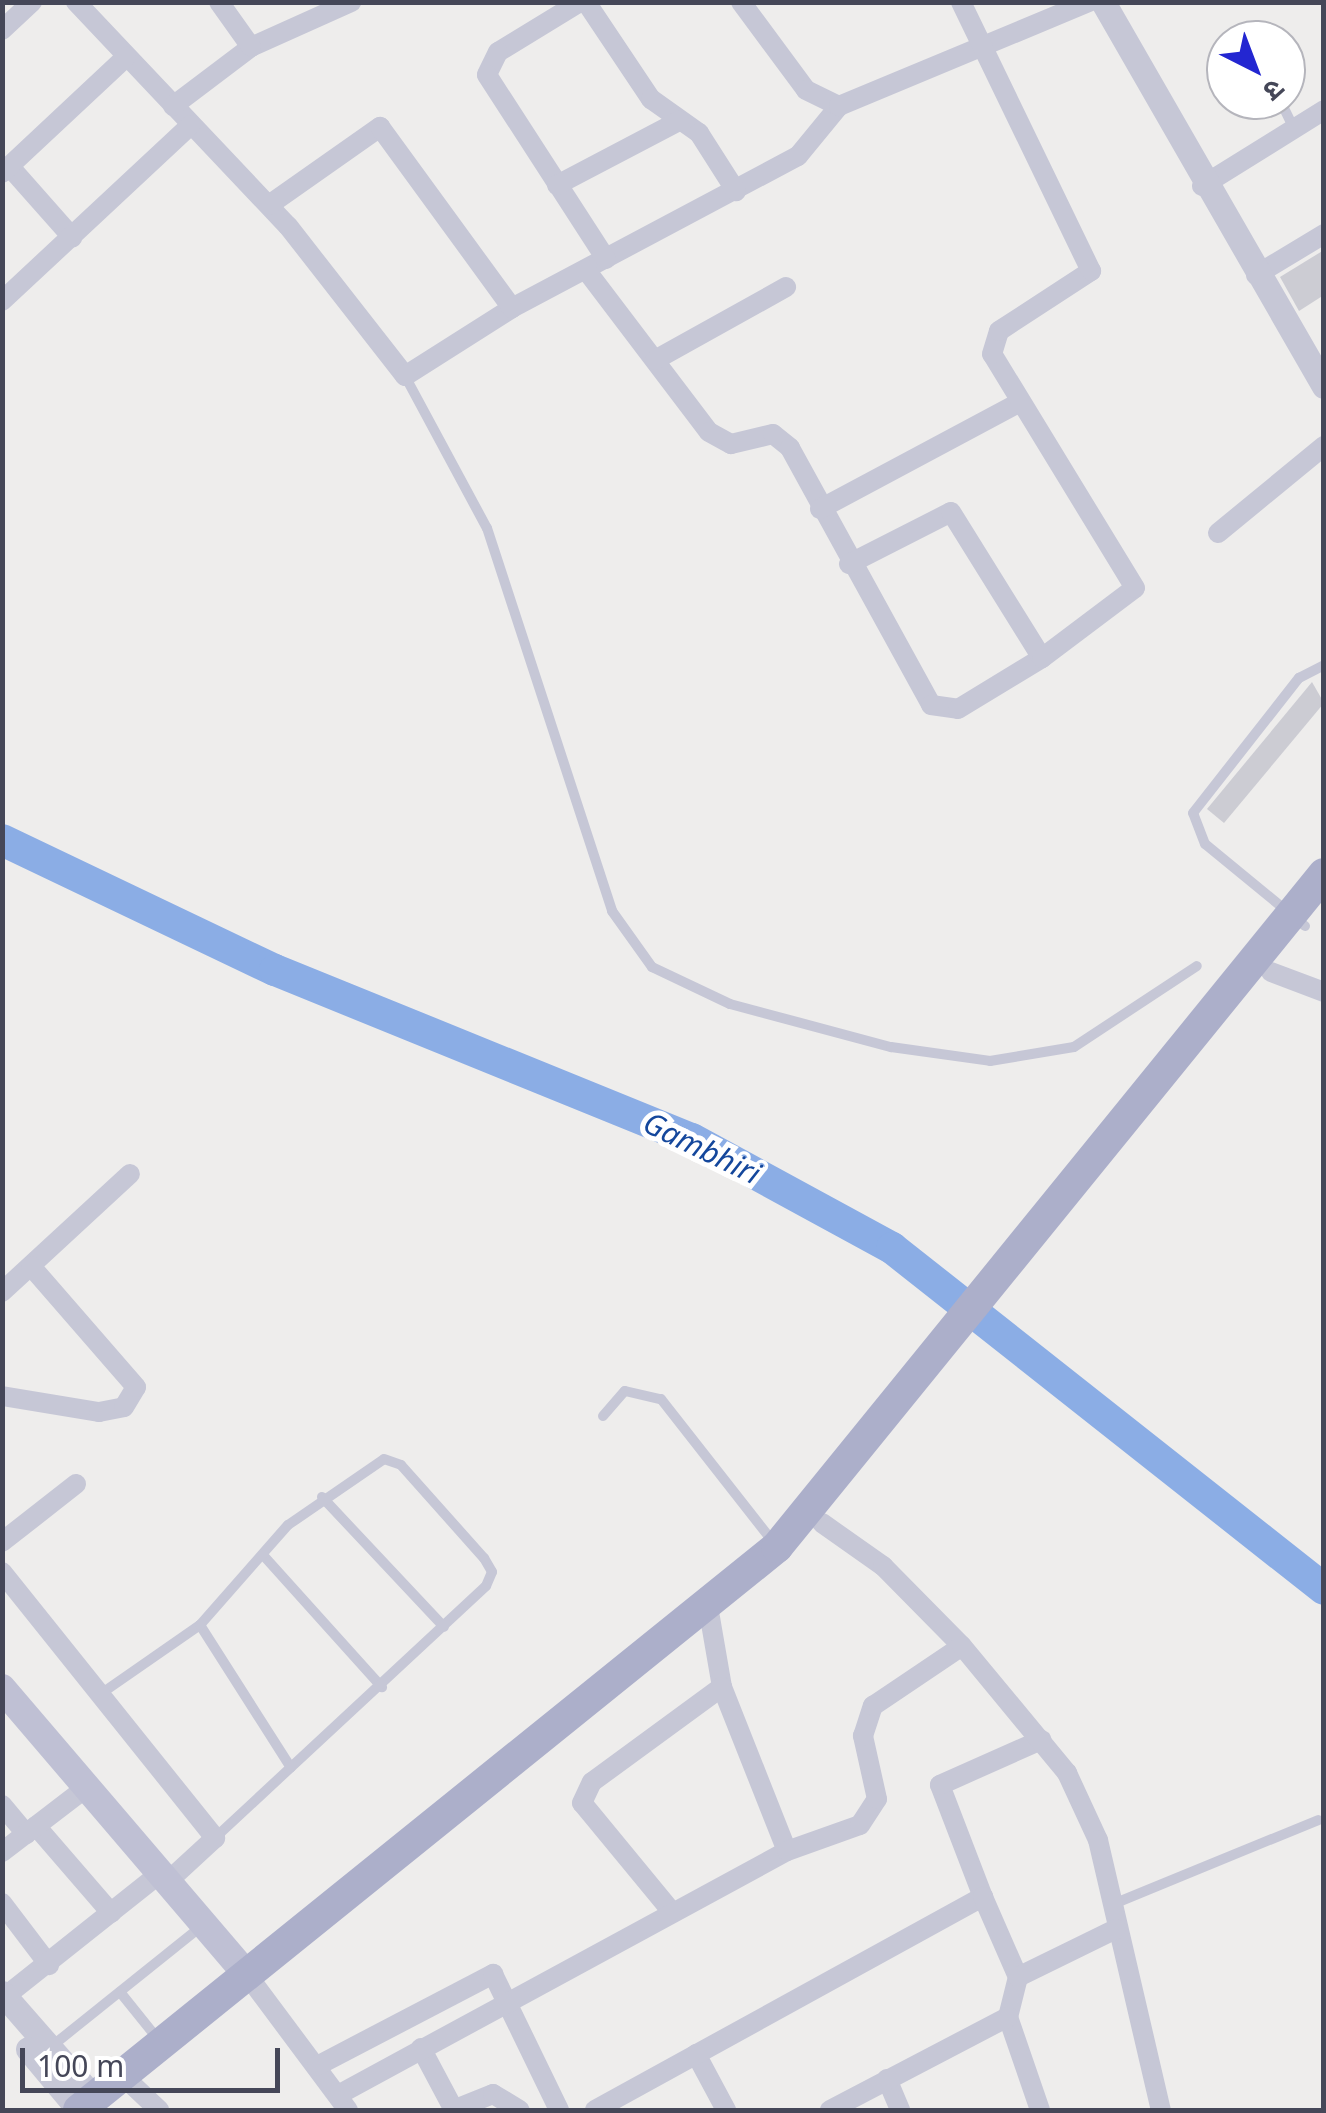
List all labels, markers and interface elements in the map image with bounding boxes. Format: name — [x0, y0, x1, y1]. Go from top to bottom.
north arrow — [1206, 20, 1306, 120]
text: उ — [1256, 71, 1294, 110]
water label: Gambhiri — [638, 1104, 766, 1192]
scale bar — [25, 2028, 285, 2090]
text: 100 m — [37, 2045, 124, 2086]

